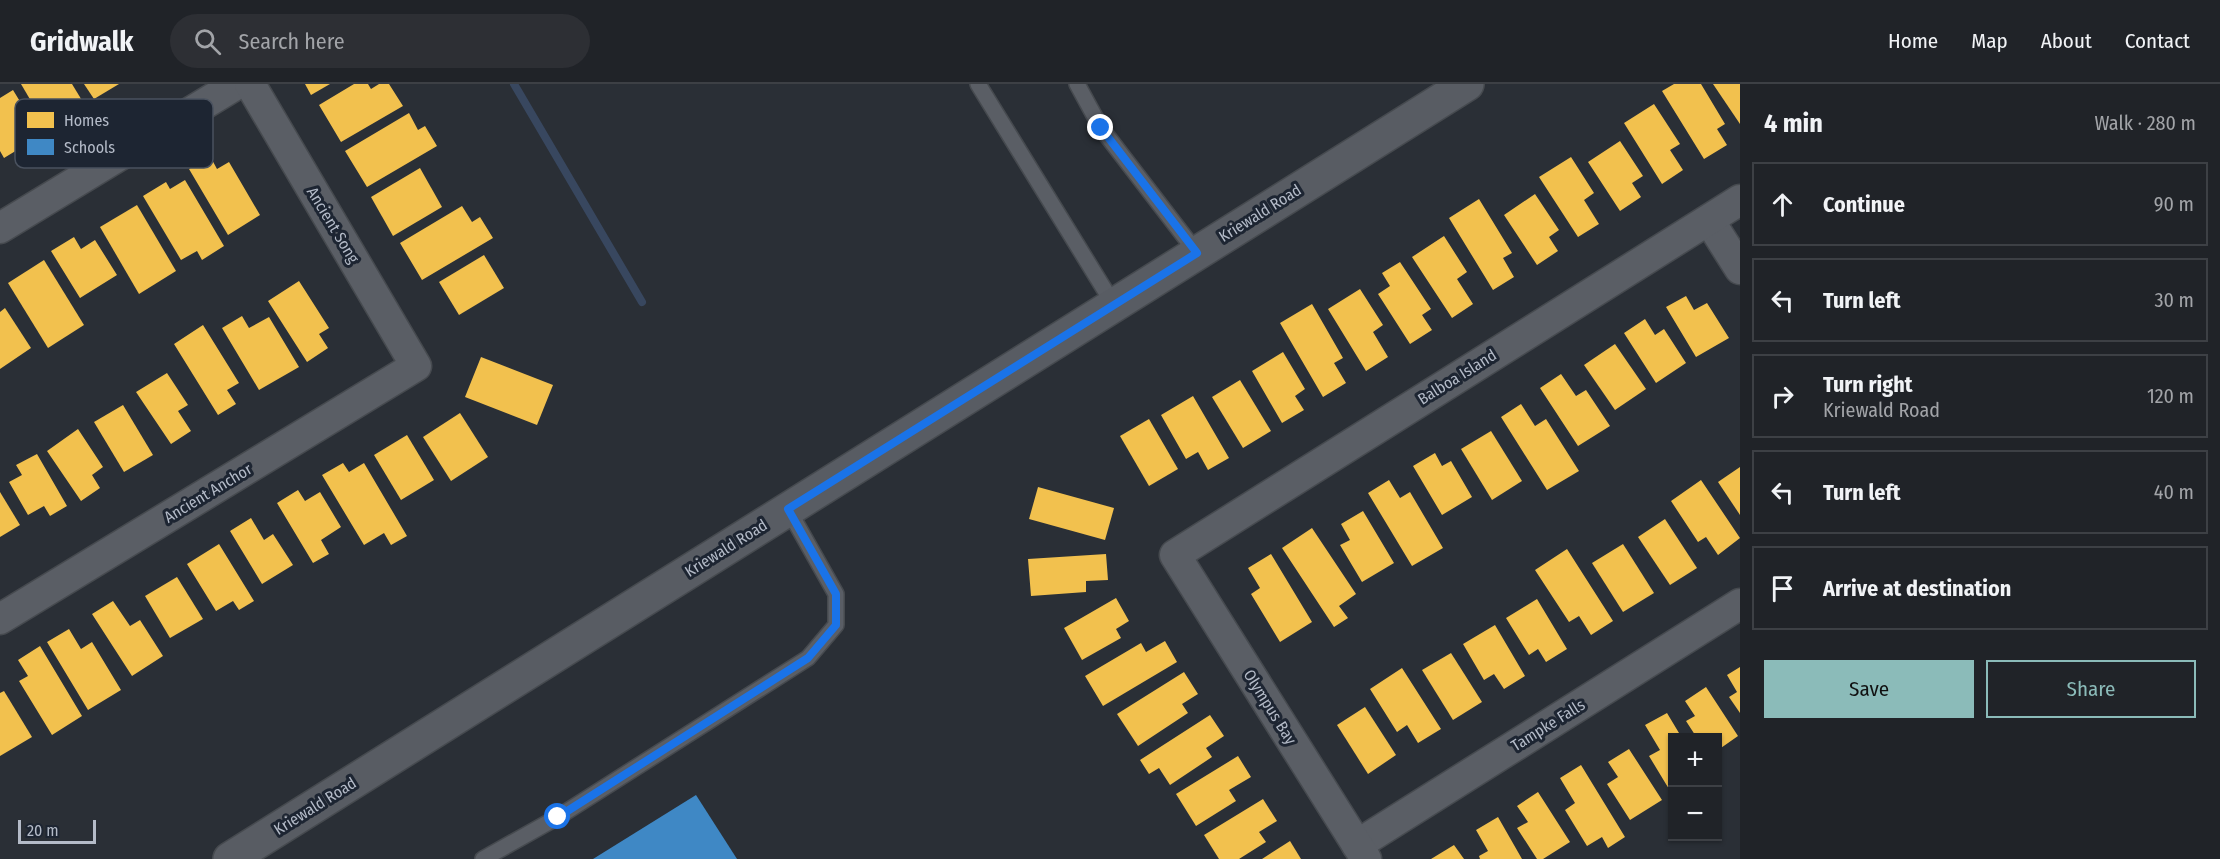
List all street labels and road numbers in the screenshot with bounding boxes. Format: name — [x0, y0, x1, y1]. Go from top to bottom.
street label: Kriewald Road — [1215, 180, 1305, 246]
street label: Ancient Song — [303, 184, 363, 267]
street label: Balboa Island — [1414, 345, 1500, 409]
street label: Ancient Anchor — [161, 459, 256, 527]
street label: Kriewald Road — [681, 515, 771, 581]
street label: Olympus Bay — [1240, 666, 1301, 749]
street label: Tampke Falls — [1508, 695, 1588, 755]
street label: Kriewald Road — [270, 773, 360, 839]

